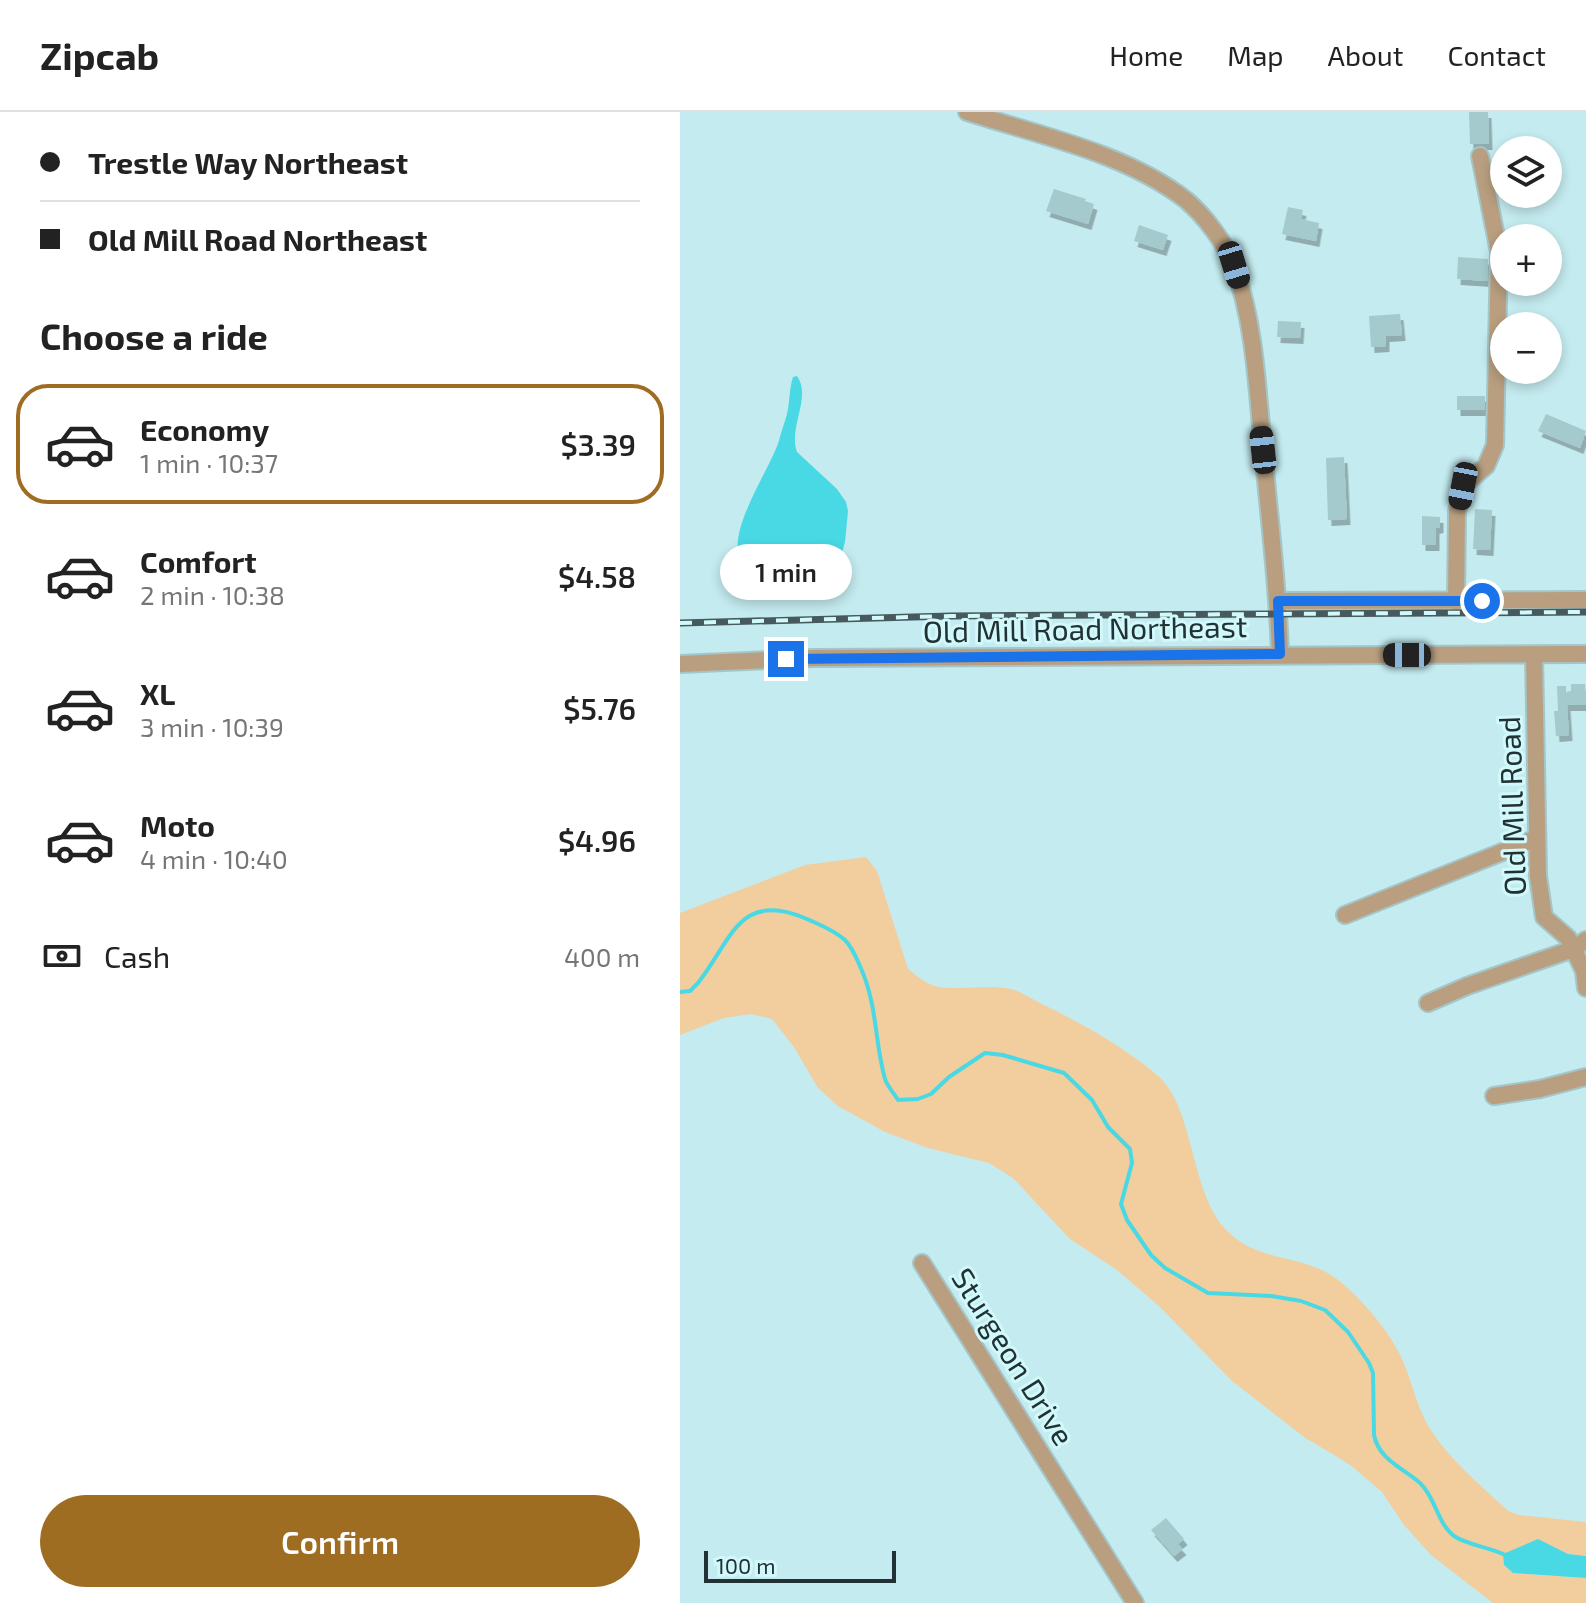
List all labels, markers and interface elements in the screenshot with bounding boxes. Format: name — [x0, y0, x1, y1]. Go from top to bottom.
text: Zipcab — [40, 32, 159, 78]
text: Home — [1109, 38, 1183, 72]
text: Map — [1227, 38, 1284, 72]
text: About — [1328, 38, 1403, 72]
text: Contact — [1447, 38, 1546, 72]
map controls — [1490, 136, 1562, 384]
button: layers — [1490, 136, 1562, 208]
text: Trestle Way Northeast — [88, 144, 408, 180]
text: Old Mill Road Northeast — [88, 221, 427, 257]
button: + — [1490, 224, 1562, 296]
car — [1216, 239, 1252, 291]
button: − — [1490, 312, 1562, 384]
text: Choose a ride — [40, 314, 268, 357]
icon: car — [44, 408, 116, 480]
text: Economy — [140, 411, 269, 447]
car — [1249, 425, 1277, 475]
text: $3.39 — [560, 426, 636, 462]
text: 1 min · 10:37 — [140, 447, 278, 478]
car — [1447, 460, 1479, 512]
icon: car — [44, 540, 116, 612]
text: Comfort — [140, 543, 257, 579]
callout: 1 min — [720, 543, 852, 599]
text: 1 min — [755, 556, 817, 587]
text: $4.58 — [558, 558, 636, 594]
text: 2 min · 10:38 — [140, 579, 285, 610]
route start — [1464, 583, 1500, 619]
street label: Old Mill Road Northeast — [922, 607, 1248, 649]
route end — [768, 641, 804, 677]
car — [1383, 643, 1431, 667]
icon: car — [44, 672, 116, 744]
text: XL — [140, 675, 175, 711]
text: $5.76 — [563, 690, 636, 726]
text: 3 min · 10:39 — [140, 711, 284, 742]
street label: Old Mill Road — [1490, 716, 1532, 896]
icon: car — [44, 804, 116, 876]
text: Moto — [140, 807, 215, 843]
text: $4.96 — [558, 822, 636, 858]
text: 4 min · 10:40 — [140, 843, 288, 874]
icon: cash — [40, 934, 84, 978]
text: Cash — [104, 938, 170, 974]
text: 400 m — [564, 941, 640, 972]
street label: Sturgeon Drive — [945, 1261, 1083, 1451]
button: Confirm — [40, 1495, 640, 1587]
scale bar — [704, 1547, 896, 1583]
text: 100 m — [716, 1552, 775, 1578]

